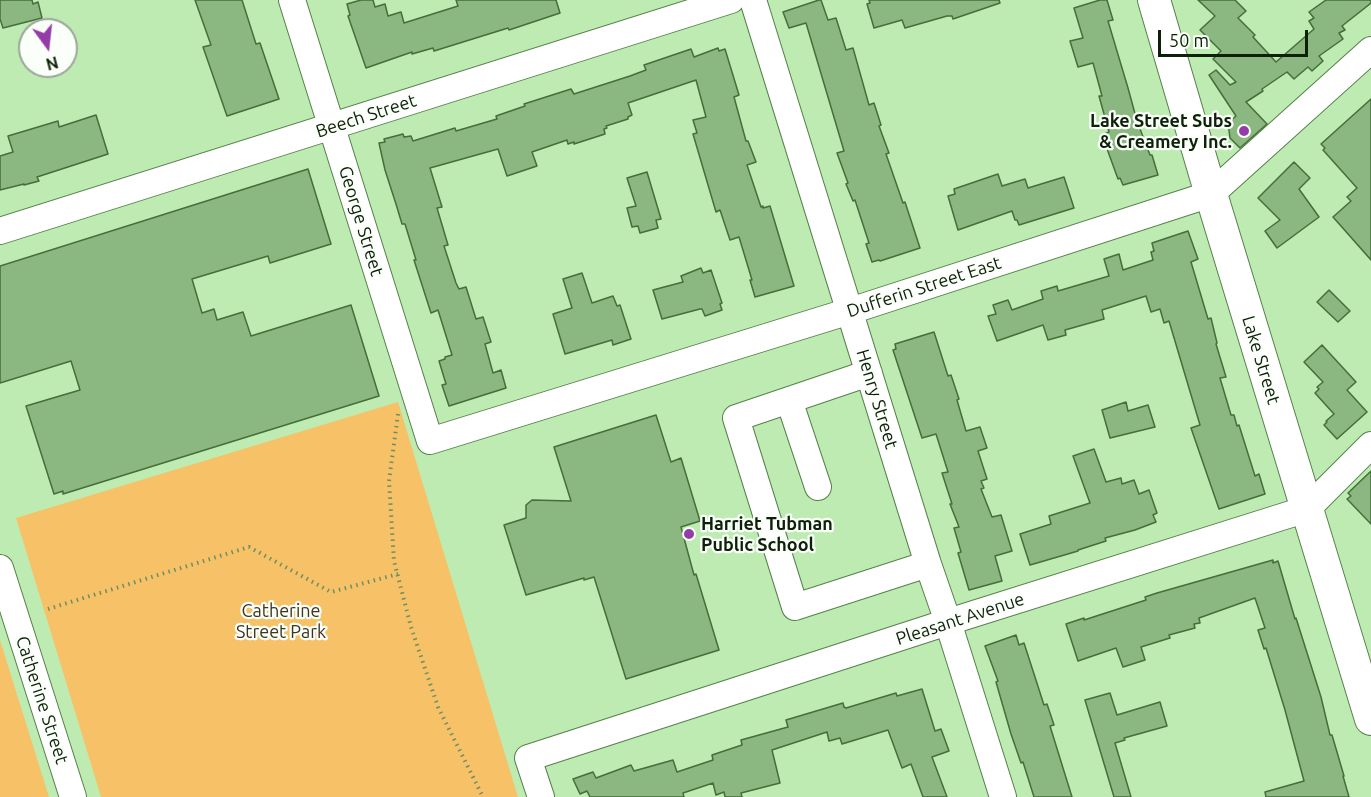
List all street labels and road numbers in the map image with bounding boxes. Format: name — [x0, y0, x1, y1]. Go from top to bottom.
street label: Beech Street — [313, 90, 419, 142]
street label: George Street — [334, 163, 388, 279]
street label: Dufferin Street East — [844, 252, 1004, 322]
street label: Lake Street — [1237, 313, 1285, 407]
street label: Henry Street — [852, 347, 902, 451]
street label: Pleasant Avenue — [893, 588, 1027, 650]
street label: Catherine Street — [11, 633, 73, 767]

